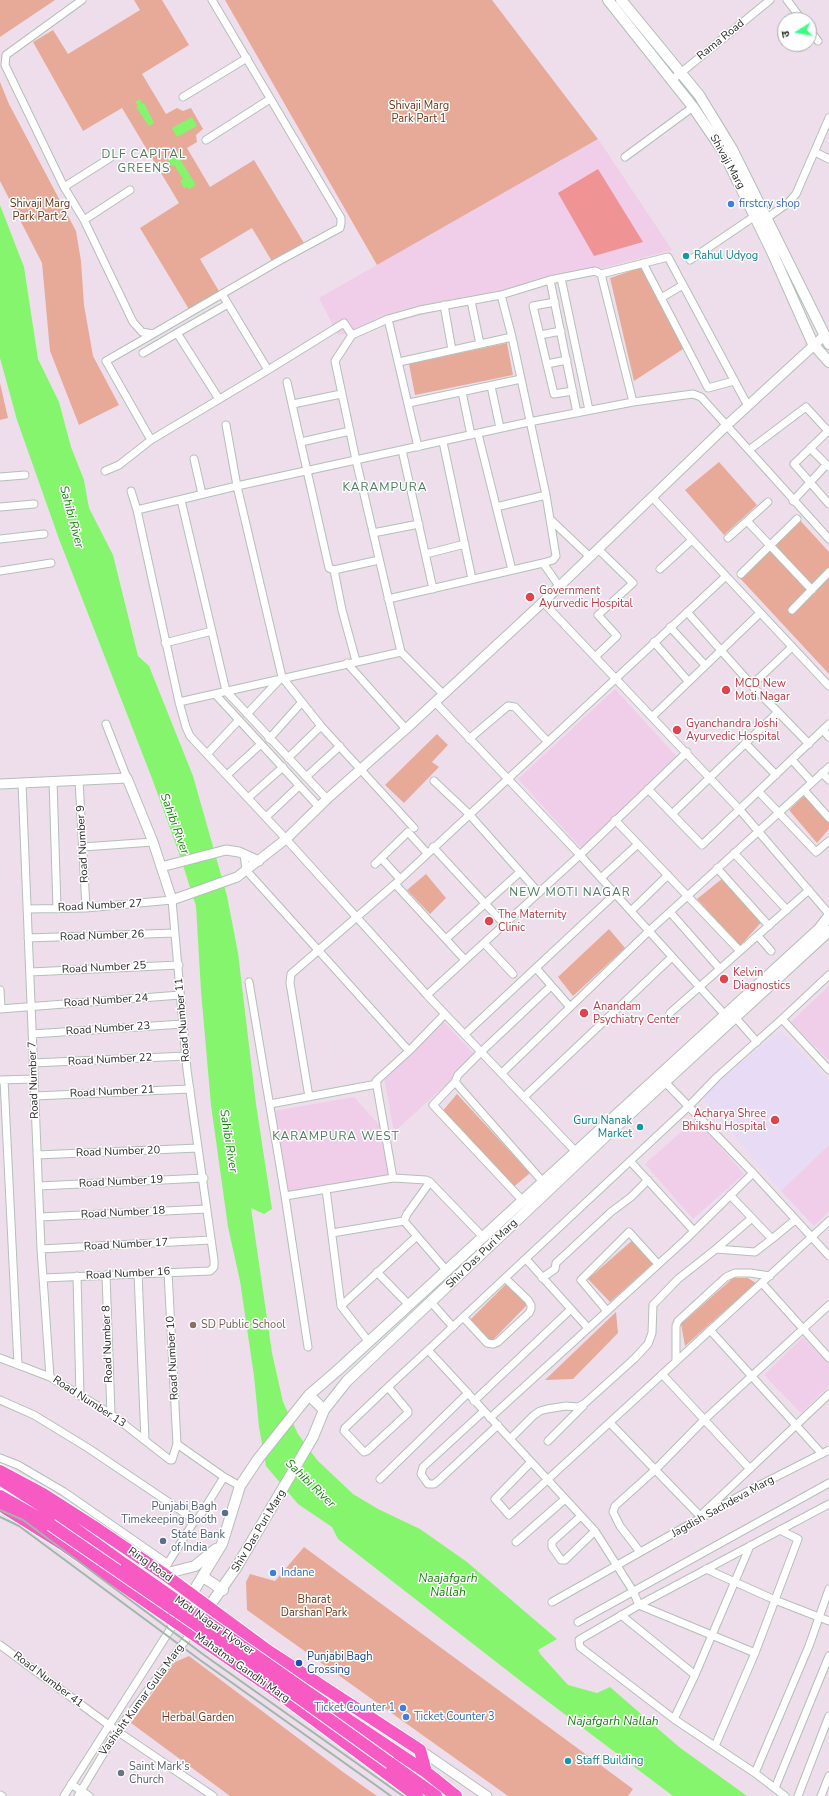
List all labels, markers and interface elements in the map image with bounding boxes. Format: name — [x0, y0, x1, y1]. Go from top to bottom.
north arrow — [777, 12, 817, 52]
street label: Rama Road — [695, 17, 747, 63]
text: उ — [778, 30, 794, 39]
park label: Shivaji Marg Park Part 1 — [389, 99, 449, 125]
street label: Shivaji Marg — [707, 132, 747, 192]
district label: DLF CAPITAL GREENS — [102, 148, 186, 176]
park label: Shivaji Marg Park Part 2 — [10, 197, 70, 223]
place label: firstcry shop — [739, 197, 800, 211]
marker: firstcry shop — [726, 199, 736, 209]
place label: Rahul Udyog — [694, 249, 758, 263]
marker: Rahul Udyog — [681, 251, 691, 261]
district label: KARAMPURA — [343, 481, 427, 495]
water label: Sahibi River — [56, 484, 86, 550]
place label: Government Ayurvedic Hospital — [539, 584, 633, 610]
marker: Government Ayurvedic Hospital — [524, 591, 536, 603]
place label: MCD New Moti Nagar — [735, 677, 790, 703]
marker: MCD New Moti Nagar — [720, 684, 732, 696]
place label: Gyanchandra Joshi Ayurvedic Hospital — [686, 717, 780, 743]
marker: Gyanchandra Joshi Ayurvedic Hospital — [671, 724, 683, 736]
water label: Sahibi River — [156, 792, 192, 856]
street label: Road Number 9 — [74, 805, 92, 883]
district label: NEW MOTI NAGAR — [509, 886, 631, 900]
street label: Road Number 27 — [58, 897, 142, 915]
place label: The Maternity Clinic — [498, 908, 567, 934]
marker: The Maternity Clinic — [483, 915, 495, 927]
street label: Road Number 26 — [60, 928, 144, 944]
street label: Road Number 25 — [62, 959, 146, 977]
place label: Kelvin Diagnostics — [733, 966, 790, 992]
marker: Kelvin Diagnostics — [718, 973, 730, 985]
street label: Road Number 11 — [173, 977, 193, 1063]
street label: Road Number 24 — [63, 991, 149, 1011]
place label: Anandam Psychiatry Center — [593, 1000, 680, 1026]
marker: Anandam Psychiatry Center — [578, 1007, 590, 1019]
street label: Road Number 23 — [65, 1019, 151, 1039]
street label: Road Number 7 — [26, 1041, 42, 1119]
street label: Road Number 22 — [68, 1051, 152, 1069]
street label: Road Number 21 — [70, 1083, 154, 1101]
place label: Acharya Shree Bhikshu Hospital — [682, 1107, 766, 1133]
water label: Sahibi River — [216, 1108, 240, 1174]
place label: Guru Nanak Market — [573, 1114, 632, 1140]
marker: Acharya Shree Bhikshu Hospital — [769, 1114, 781, 1126]
marker: Guru Nanak Market — [635, 1122, 645, 1132]
district label: KARAMPURA WEST — [272, 1130, 400, 1144]
street label: Road Number 20 — [76, 1144, 160, 1160]
street label: Road Number 19 — [79, 1173, 163, 1191]
street label: Road Number 18 — [81, 1204, 165, 1222]
street label: Shiv Das Puri Marg — [444, 1217, 520, 1291]
street label: Road Number 17 — [84, 1236, 168, 1254]
street label: Road Number 16 — [86, 1265, 170, 1283]
street label: Road Number 8 — [100, 1305, 116, 1383]
street label: Road Number 10 — [164, 1316, 182, 1400]
place label: SD Public School — [201, 1318, 286, 1332]
marker: SD Public School — [188, 1320, 198, 1330]
street label: Road Number 13 — [50, 1373, 128, 1431]
water label: Sahibi River — [282, 1457, 338, 1511]
street label: Jagdish Sachdeva Marg — [669, 1473, 777, 1541]
street label: Shiv Das Puri Marg — [229, 1487, 289, 1575]
place label: Punjabi Bagh Timekeeping Booth — [121, 1500, 217, 1526]
marker: Punjabi Bagh Timekeeping Booth — [220, 1508, 230, 1518]
place label: State Bank of India — [171, 1528, 225, 1554]
marker: State Bank of India — [158, 1536, 168, 1546]
street label: Ring Road — [125, 1545, 175, 1585]
place label: Indane — [281, 1566, 314, 1580]
marker: Indane — [268, 1568, 278, 1578]
water label: Naajafgarh Nallah — [418, 1572, 478, 1600]
park label: Bharat Darshan Park — [281, 1593, 347, 1619]
street label: Moti Nagar Flyover — [172, 1594, 256, 1658]
street label: Mahatma Gandhi Marg — [192, 1630, 292, 1706]
street label: Vashisht Kumar Gulla Marg — [97, 1642, 187, 1758]
street label: Road Number 41 — [10, 1649, 86, 1711]
place label: Punjabi Bagh Crossing — [307, 1650, 372, 1676]
marker: Punjabi Bagh Crossing — [294, 1658, 304, 1668]
place label: Ticket Counter 1 — [314, 1701, 395, 1715]
marker: Ticket Counter 1 — [398, 1703, 408, 1713]
place label: Ticket Counter 3 — [414, 1710, 495, 1724]
park label: Herbal Garden — [162, 1711, 234, 1725]
marker: Ticket Counter 3 — [401, 1712, 411, 1722]
water label: Najafgarh Nallah — [567, 1715, 659, 1729]
place label: Staff Building — [576, 1754, 643, 1768]
marker: Staff Building — [563, 1756, 573, 1766]
place label: Saint Mark's Church — [129, 1760, 189, 1786]
marker: Saint Mark's Church — [116, 1768, 126, 1778]

